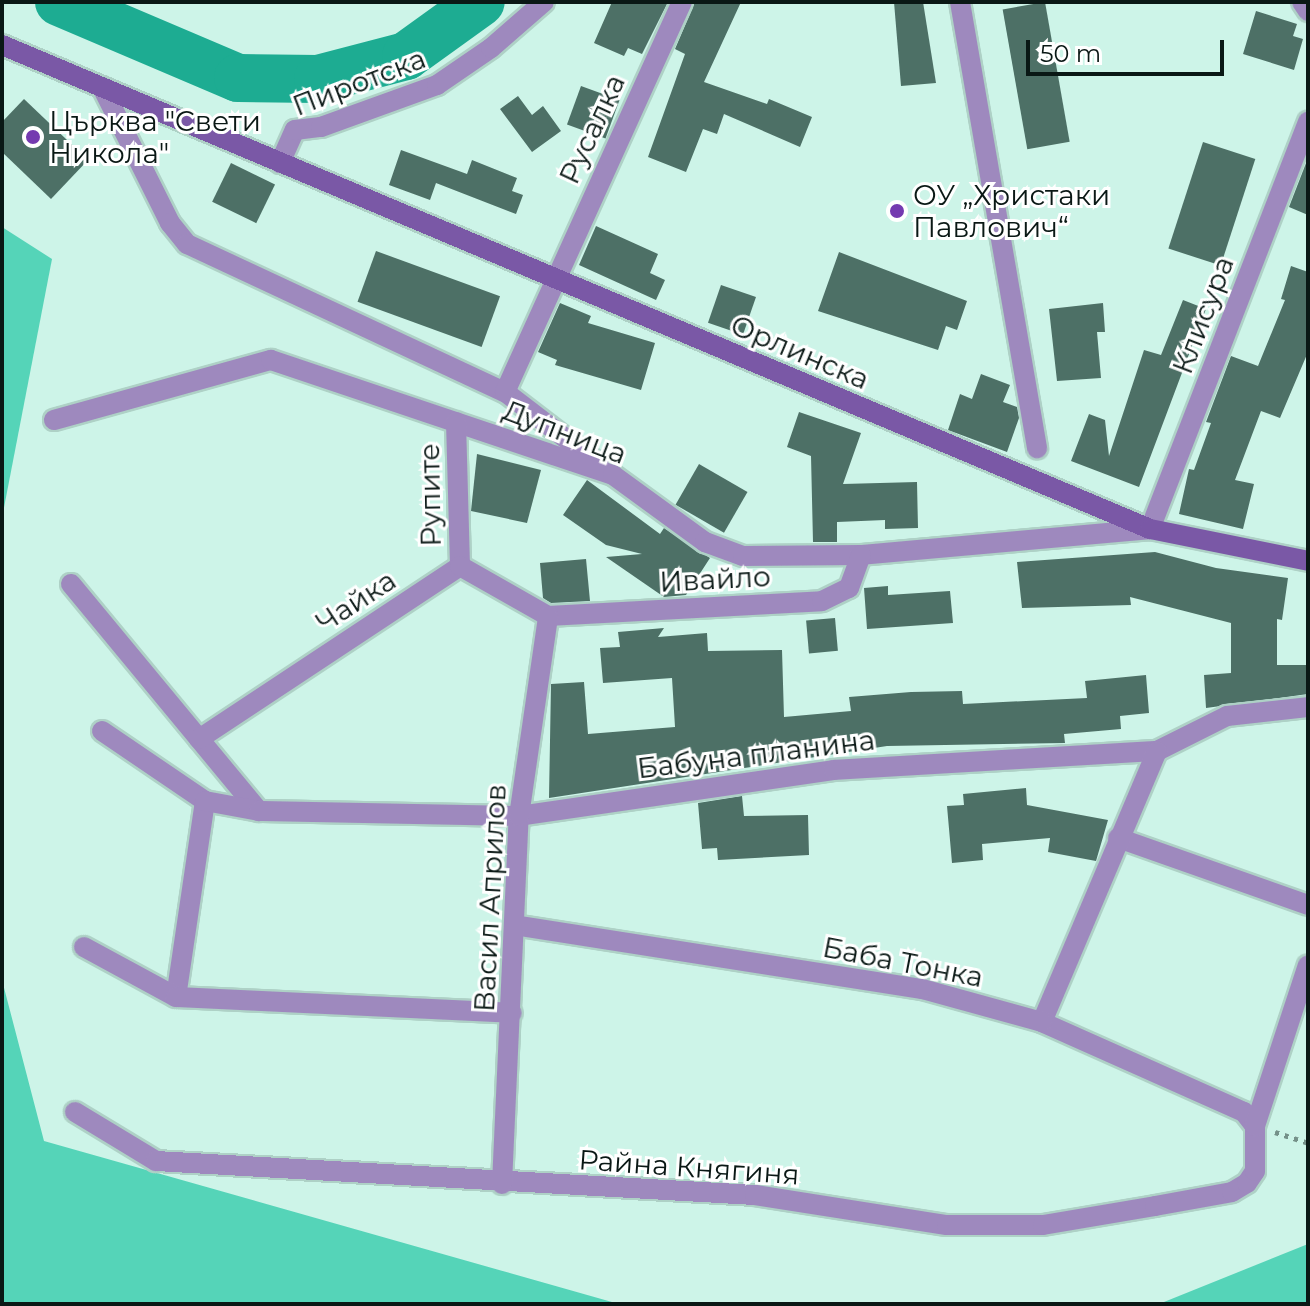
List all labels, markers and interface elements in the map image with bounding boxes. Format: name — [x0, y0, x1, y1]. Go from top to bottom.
scale bar — [1030, 24, 1228, 74]
text: 50 m — [1040, 39, 1101, 68]
street label: Пиротска — [288, 41, 430, 123]
street label: Русалка — [552, 69, 632, 189]
place label: Църква "Свети Никола" — [49, 104, 261, 170]
marker: Църква "Свети Никола" — [24, 128, 42, 146]
place label: ОУ „Христаки Павлович“ — [913, 178, 1110, 244]
marker: ОУ „Христаки Павлович“ — [888, 202, 906, 220]
street label: Клисура — [1165, 252, 1241, 378]
street label: Орлинска — [726, 308, 874, 396]
street label: Дупница — [499, 393, 631, 471]
street label: Рупите — [412, 443, 448, 547]
street label: Ивайло — [659, 559, 771, 599]
street label: Чайка — [310, 563, 402, 639]
street label: Бабуна планина — [635, 723, 877, 785]
street label: Васил Априлов — [467, 783, 513, 1013]
street label: Баба Тонка — [820, 930, 986, 994]
street label: Райна Княгиня — [577, 1143, 801, 1191]

